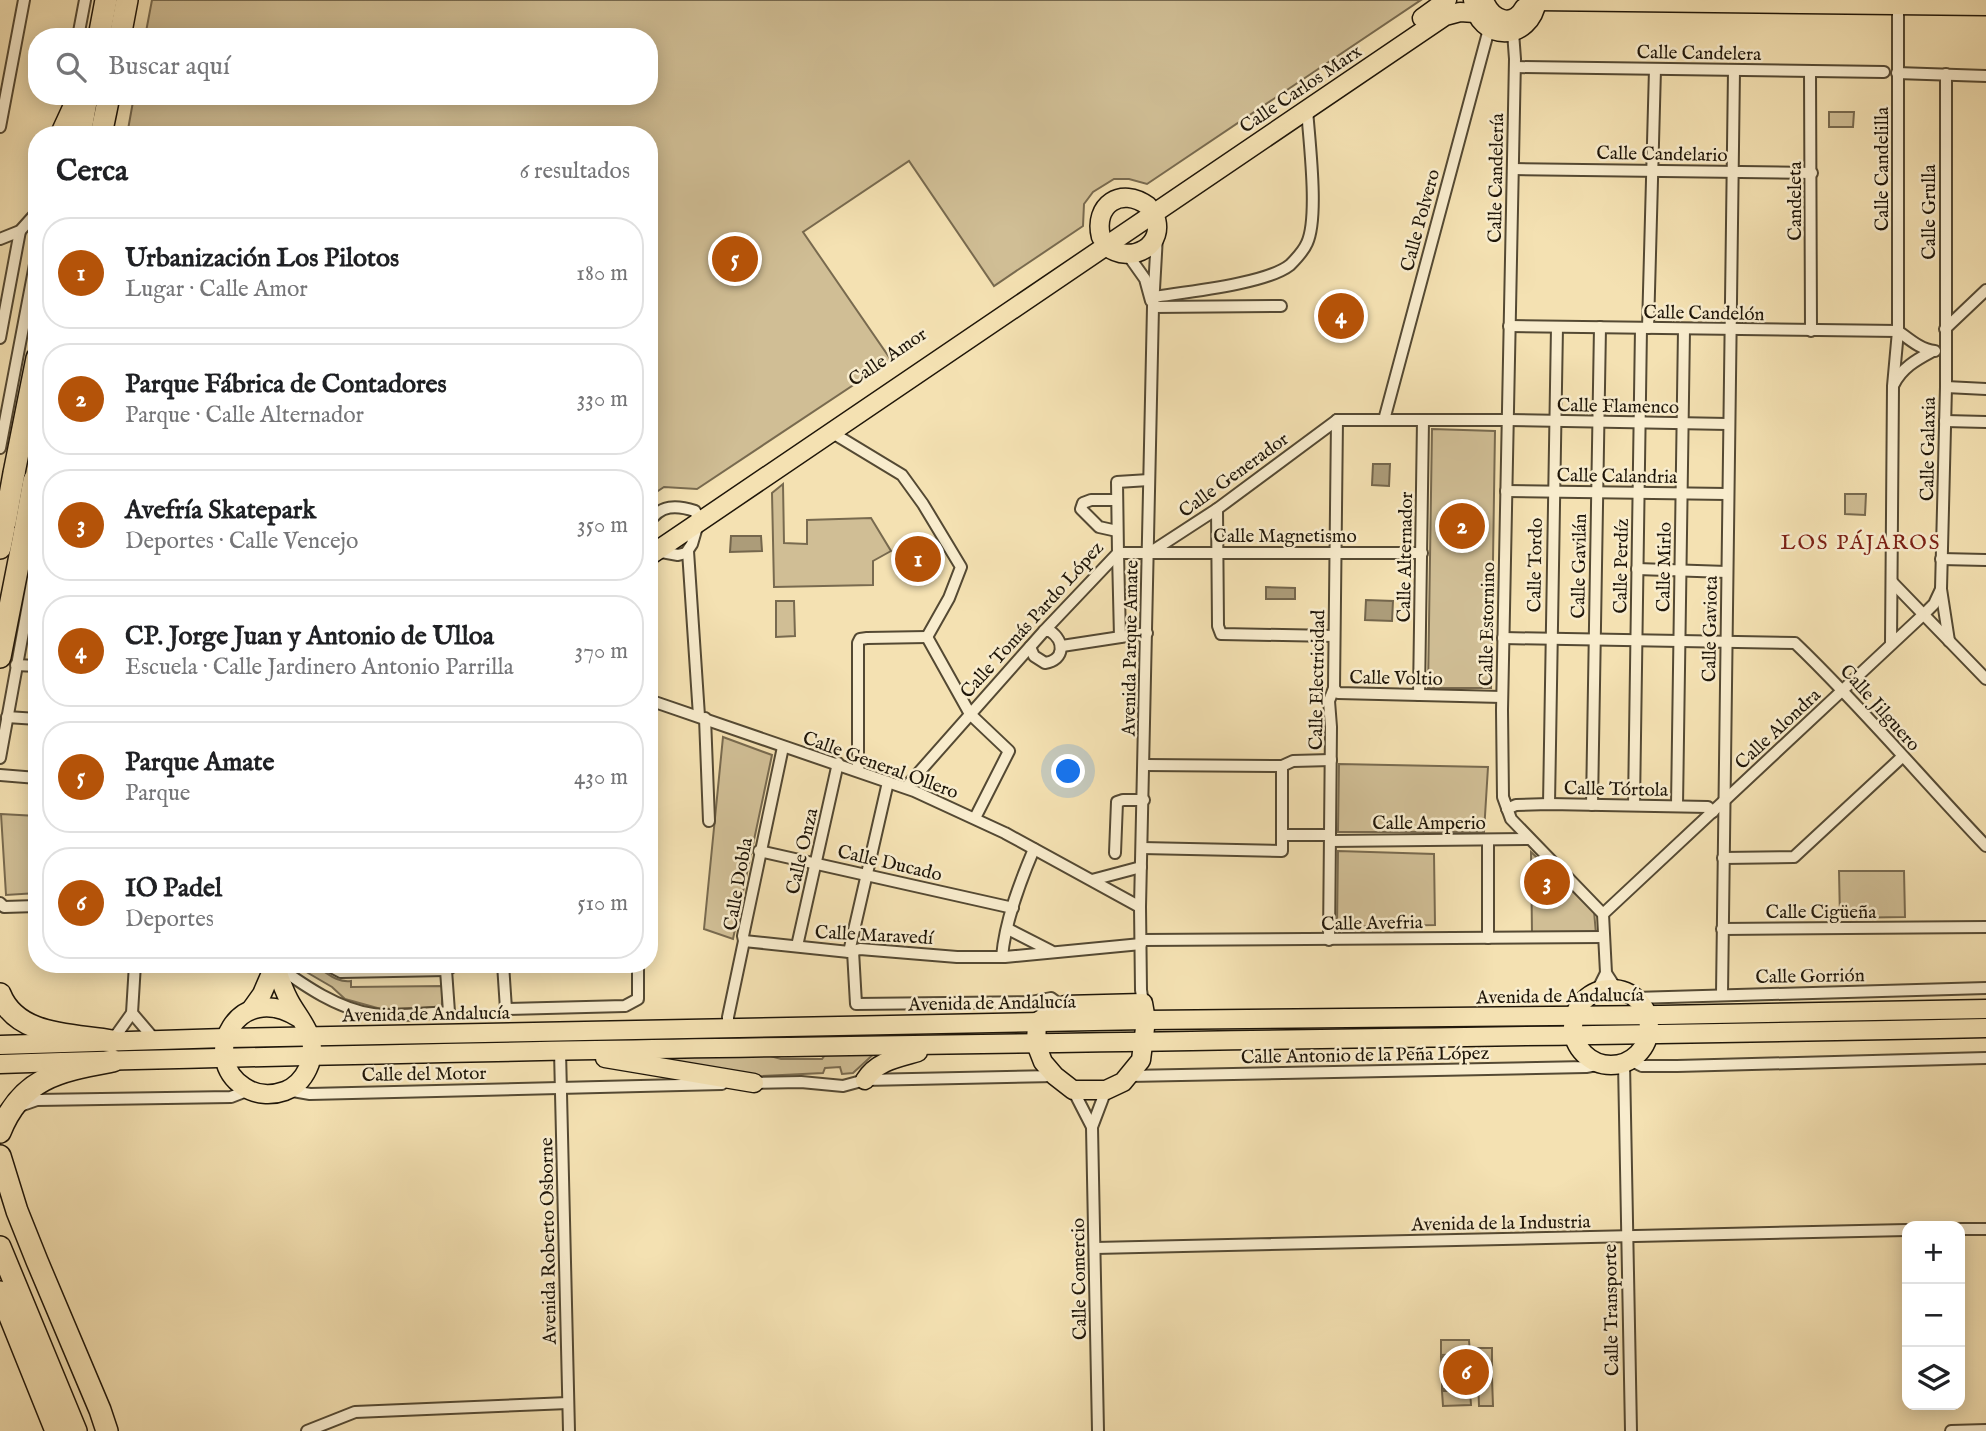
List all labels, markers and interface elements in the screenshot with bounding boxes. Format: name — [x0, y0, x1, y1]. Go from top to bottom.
search box — [28, 28, 658, 105]
street label: Calle Carlos Marx — [1235, 40, 1367, 139]
street label: Calle Candelera — [1636, 41, 1762, 67]
icon: search — [52, 48, 90, 86]
text: Buscar aquí — [108, 50, 230, 83]
street label: Calle Candelilla — [1871, 106, 1895, 231]
street label: Calle Candelería — [1484, 112, 1510, 243]
street label: Calle Candelario — [1596, 142, 1728, 168]
text: Cerca — [56, 153, 128, 191]
text: 6 resultados — [519, 157, 630, 186]
street label: Candeleta — [1784, 161, 1808, 241]
street label: Calle Grulla — [1918, 163, 1942, 260]
street label: Calle Polvero — [1396, 167, 1446, 274]
pin: 5 — [712, 233, 758, 285]
text: Urbanización Los Pilotos — [125, 242, 399, 275]
text: 1 — [77, 259, 85, 288]
text: 180 m — [576, 259, 628, 288]
text: Lugar · Calle Amor — [125, 275, 308, 304]
pin: 4 — [1318, 290, 1364, 342]
street label: Calle Candelón — [1643, 301, 1765, 327]
street label: Calle Amor — [844, 323, 932, 393]
text: Parque Fábrica de Contadores — [125, 368, 447, 401]
text: 2 — [76, 385, 86, 414]
text: 330 m — [577, 385, 628, 414]
street label: Calle Flamenco — [1557, 394, 1679, 420]
street label: Calle Galaxia — [1916, 396, 1942, 501]
text: Parque · Calle Alternador — [125, 401, 364, 430]
street label: Calle Generador — [1174, 428, 1294, 524]
street label: Calle Calandria — [1556, 464, 1678, 490]
street label: Calle Alternador — [1393, 491, 1419, 623]
text: Avefría Skatepark — [125, 494, 316, 527]
pin: 2 — [1439, 500, 1485, 552]
text: 3 — [77, 511, 85, 540]
text: 350 m — [577, 511, 628, 540]
street label: Calle Gavilán — [1567, 513, 1593, 619]
street label: Calle Tordo — [1523, 518, 1549, 613]
street label: Calle Perdíz — [1609, 518, 1635, 614]
street label: Calle Mirlo — [1652, 522, 1678, 612]
street label: Calle Magnetismo — [1213, 525, 1357, 549]
text: Deportes · Calle Vencejo — [125, 527, 358, 556]
district label: LOS PÁJAROS — [1781, 529, 1941, 557]
pin: 1 — [895, 533, 941, 585]
street label: Calle Tomás Pardo López — [956, 537, 1110, 704]
street label: Avenida Parque Amate — [1117, 559, 1145, 737]
street label: Calle Estornino — [1475, 562, 1501, 686]
street label: Calle Gaviota — [1698, 575, 1724, 682]
street label: Calle Electricidad — [1305, 609, 1331, 750]
text: CP. Jorge Juan y Antonio de Ulloa — [125, 620, 494, 653]
text: 4 — [75, 637, 87, 666]
text: 370 m — [575, 637, 628, 666]
text: Escuela · Calle Jardinero Antonio Parrilla — [125, 653, 514, 682]
street label: Calle Jilguero — [1834, 660, 1925, 757]
street label: Calle Voltio — [1349, 666, 1443, 692]
street label: Calle Alondra — [1730, 683, 1827, 775]
street label: Calle General Ollero — [799, 727, 962, 805]
text: Parque Amate — [125, 746, 274, 779]
your location — [1051, 754, 1085, 788]
text: 5 — [77, 763, 85, 792]
text: 430 m — [574, 763, 628, 792]
street label: Calle Tórtola — [1564, 777, 1669, 803]
text: Parque — [125, 779, 190, 808]
street label: Calle Onza — [781, 805, 825, 897]
street label: Calle Amperio — [1372, 812, 1486, 836]
street label: Calle Dobla — [719, 835, 759, 933]
street label: Calle Ducado — [835, 840, 944, 888]
pin: 3 — [1524, 856, 1570, 908]
text: IO Padel — [125, 872, 222, 905]
text: 6 — [76, 889, 86, 918]
text: 510 m — [577, 889, 628, 918]
street label: Calle Cigüeña — [1766, 901, 1877, 925]
text: Deportes — [125, 905, 214, 934]
street label: Calle Avefria — [1321, 911, 1424, 937]
street label: Calle Maravedí — [814, 921, 936, 951]
street label: Calle Gorrión — [1755, 964, 1865, 990]
street label: Avenida de Andalucía — [1475, 984, 1645, 1010]
street label: Avenida de Andalucía — [907, 991, 1077, 1017]
street label: Avenida de Andalucía — [341, 1002, 511, 1028]
street label: Calle Antonio de la Peña López — [1241, 1042, 1490, 1070]
street label: Calle del Motor — [361, 1062, 487, 1088]
street label: Avenida Roberto Osborne — [535, 1137, 563, 1346]
street label: Avenida de la Industria — [1410, 1210, 1592, 1238]
street label: Calle Comercio — [1067, 1218, 1093, 1340]
map controls — [1902, 1221, 1965, 1410]
button: + — [1902, 1221, 1965, 1284]
street label: Calle Transporte — [1599, 1243, 1625, 1376]
button: − — [1902, 1284, 1965, 1347]
pin: 6 — [1443, 1346, 1489, 1398]
button: layers — [1902, 1347, 1965, 1410]

